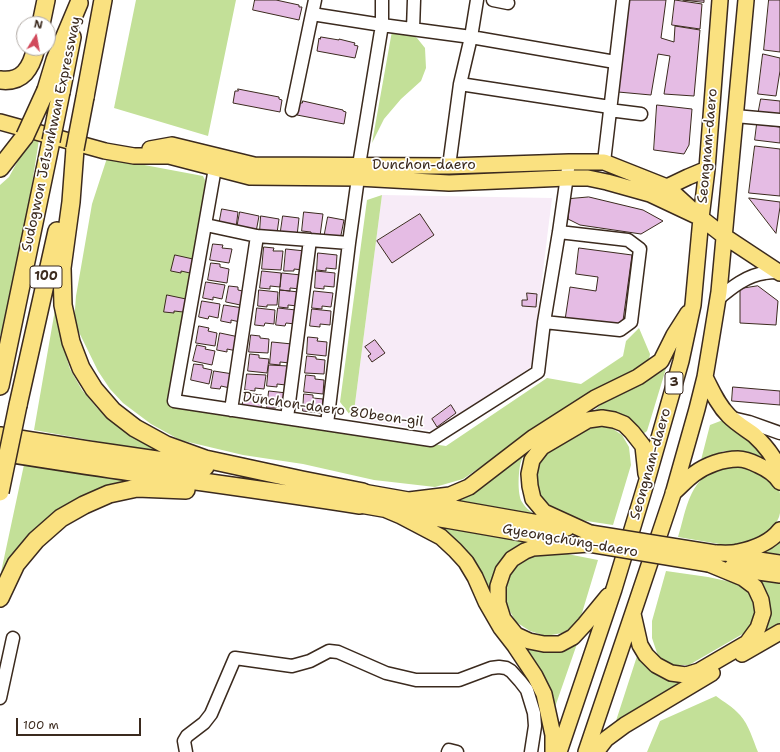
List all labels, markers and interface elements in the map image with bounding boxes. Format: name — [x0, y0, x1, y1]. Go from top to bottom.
street label: Sudogwon Je1sunhwan Expressway — [19, 15, 85, 253]
north arrow — [16, 16, 56, 56]
text: N — [32, 17, 44, 33]
street label: Seongnam-daero — [695, 88, 721, 204]
street label: Dunchon-daero — [372, 157, 476, 173]
road number: 100 — [30, 266, 62, 288]
road number: 3 — [665, 372, 683, 394]
street label: Dunchon-daero 80beon-gil — [241, 389, 425, 431]
street label: Seongnam-daero — [627, 406, 675, 522]
street label: Gyeongchung-daero — [501, 521, 639, 561]
scale bar — [18, 710, 143, 736]
text: 100 m — [23, 717, 59, 733]

